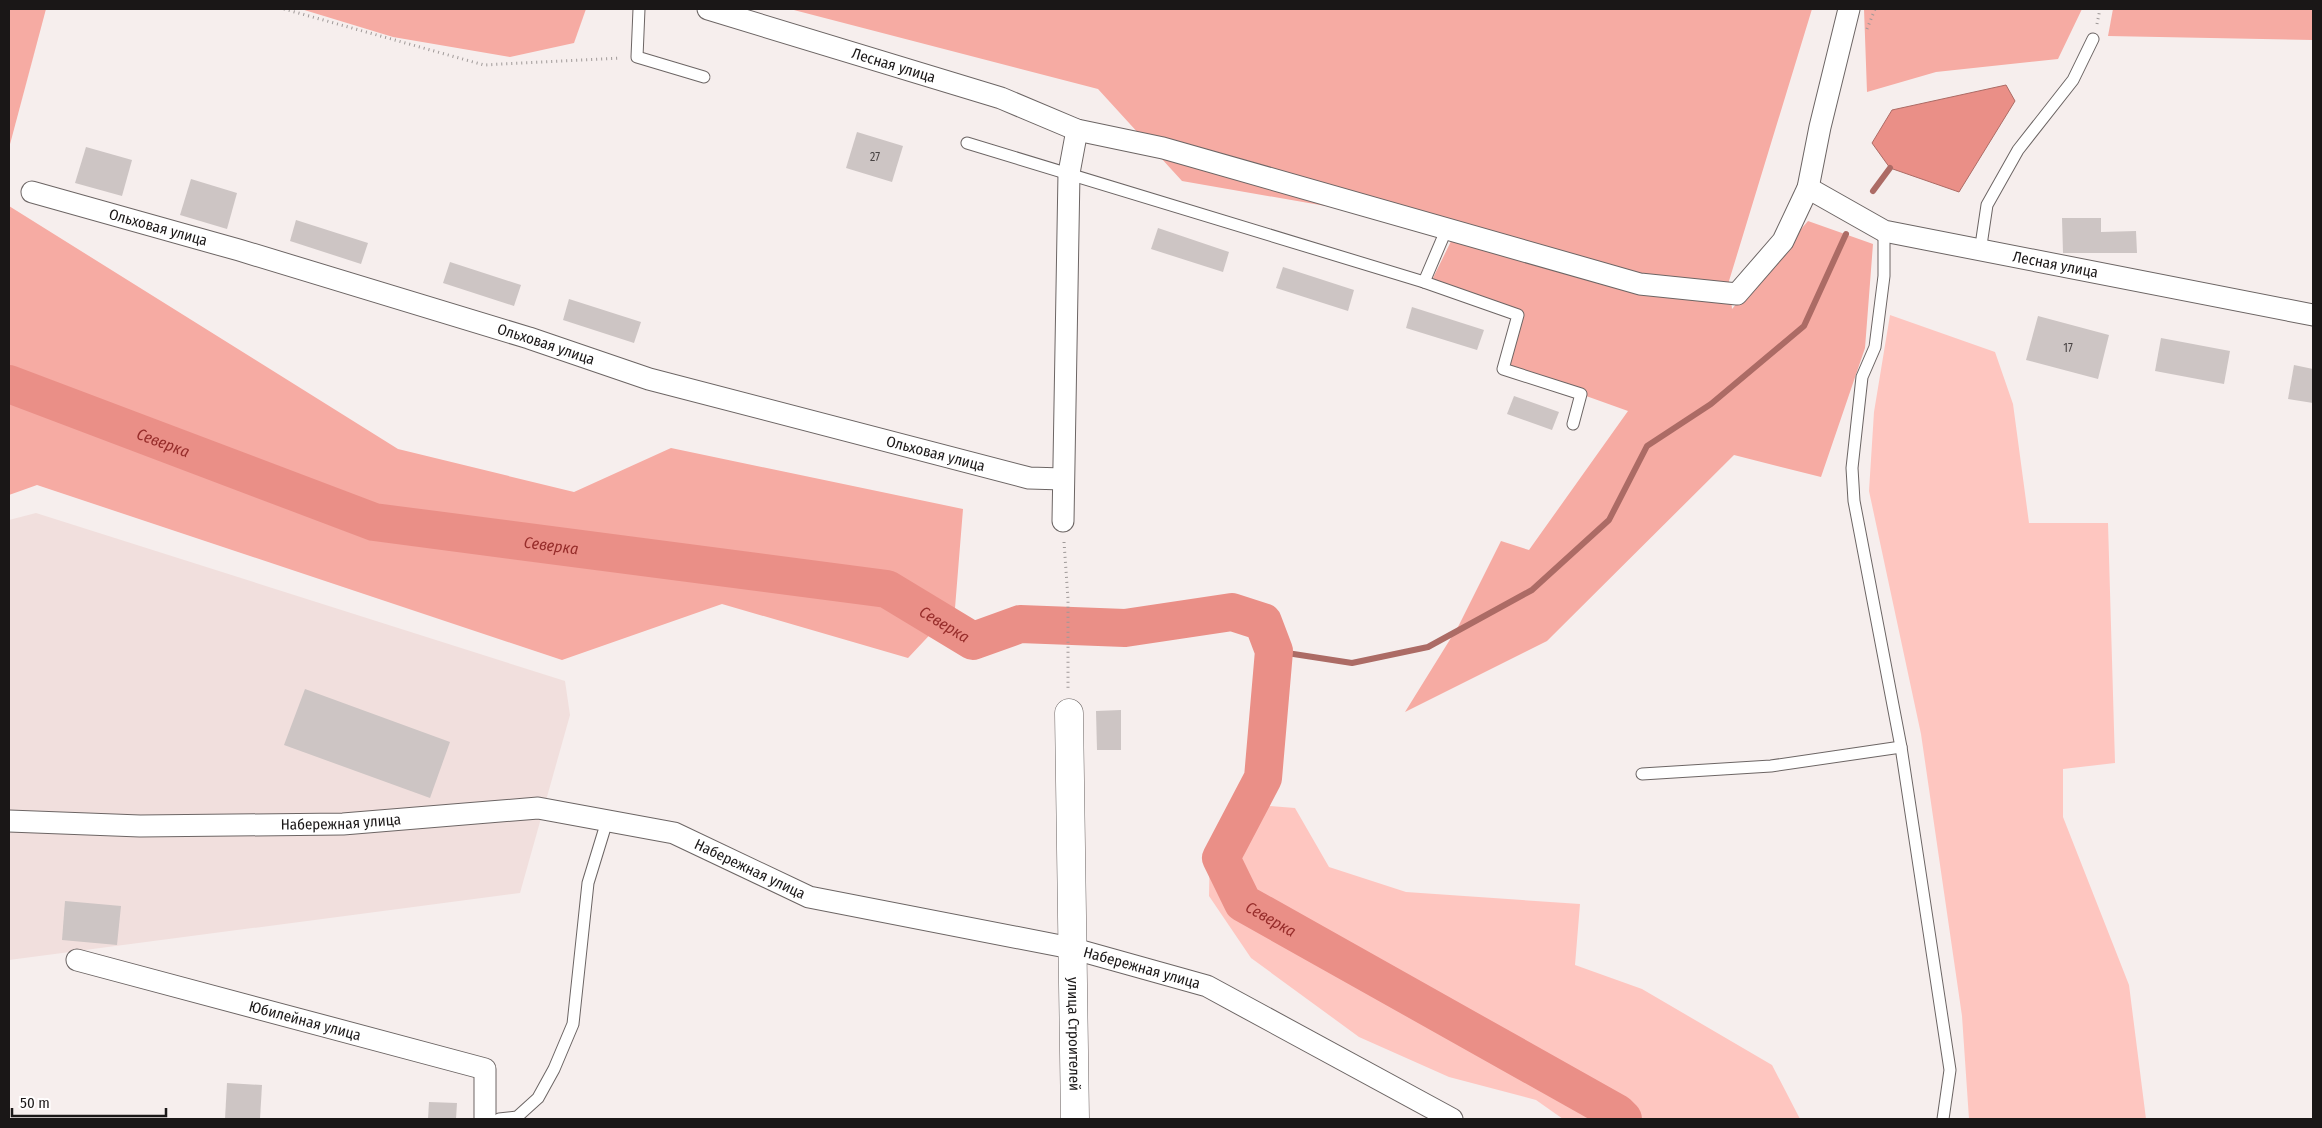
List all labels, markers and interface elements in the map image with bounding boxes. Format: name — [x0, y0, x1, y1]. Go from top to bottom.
street label: Лесная улица — [850, 44, 938, 87]
house number: 27 — [870, 150, 880, 164]
street label: Ольховая улица — [107, 205, 209, 250]
street label: Лесная улица — [2011, 247, 2100, 282]
street label: Ольховая улица — [495, 320, 597, 369]
house number: 17 — [2063, 341, 2073, 355]
water label: Северка — [134, 424, 192, 461]
street label: Ольховая улица — [884, 432, 987, 475]
water label: Северка — [523, 532, 580, 558]
water label: Северка — [916, 602, 973, 646]
street label: Набережная улица — [281, 810, 402, 834]
street label: Набережная улица — [692, 835, 808, 903]
water label: Северка — [1242, 897, 1300, 940]
street label: Набережная улица — [1081, 943, 1202, 993]
street label: улица Строителей — [1064, 977, 1084, 1091]
street label: Юбилейная улица — [247, 997, 363, 1044]
scale bar — [12, 1086, 166, 1118]
text: 50 m — [20, 1094, 50, 1112]

